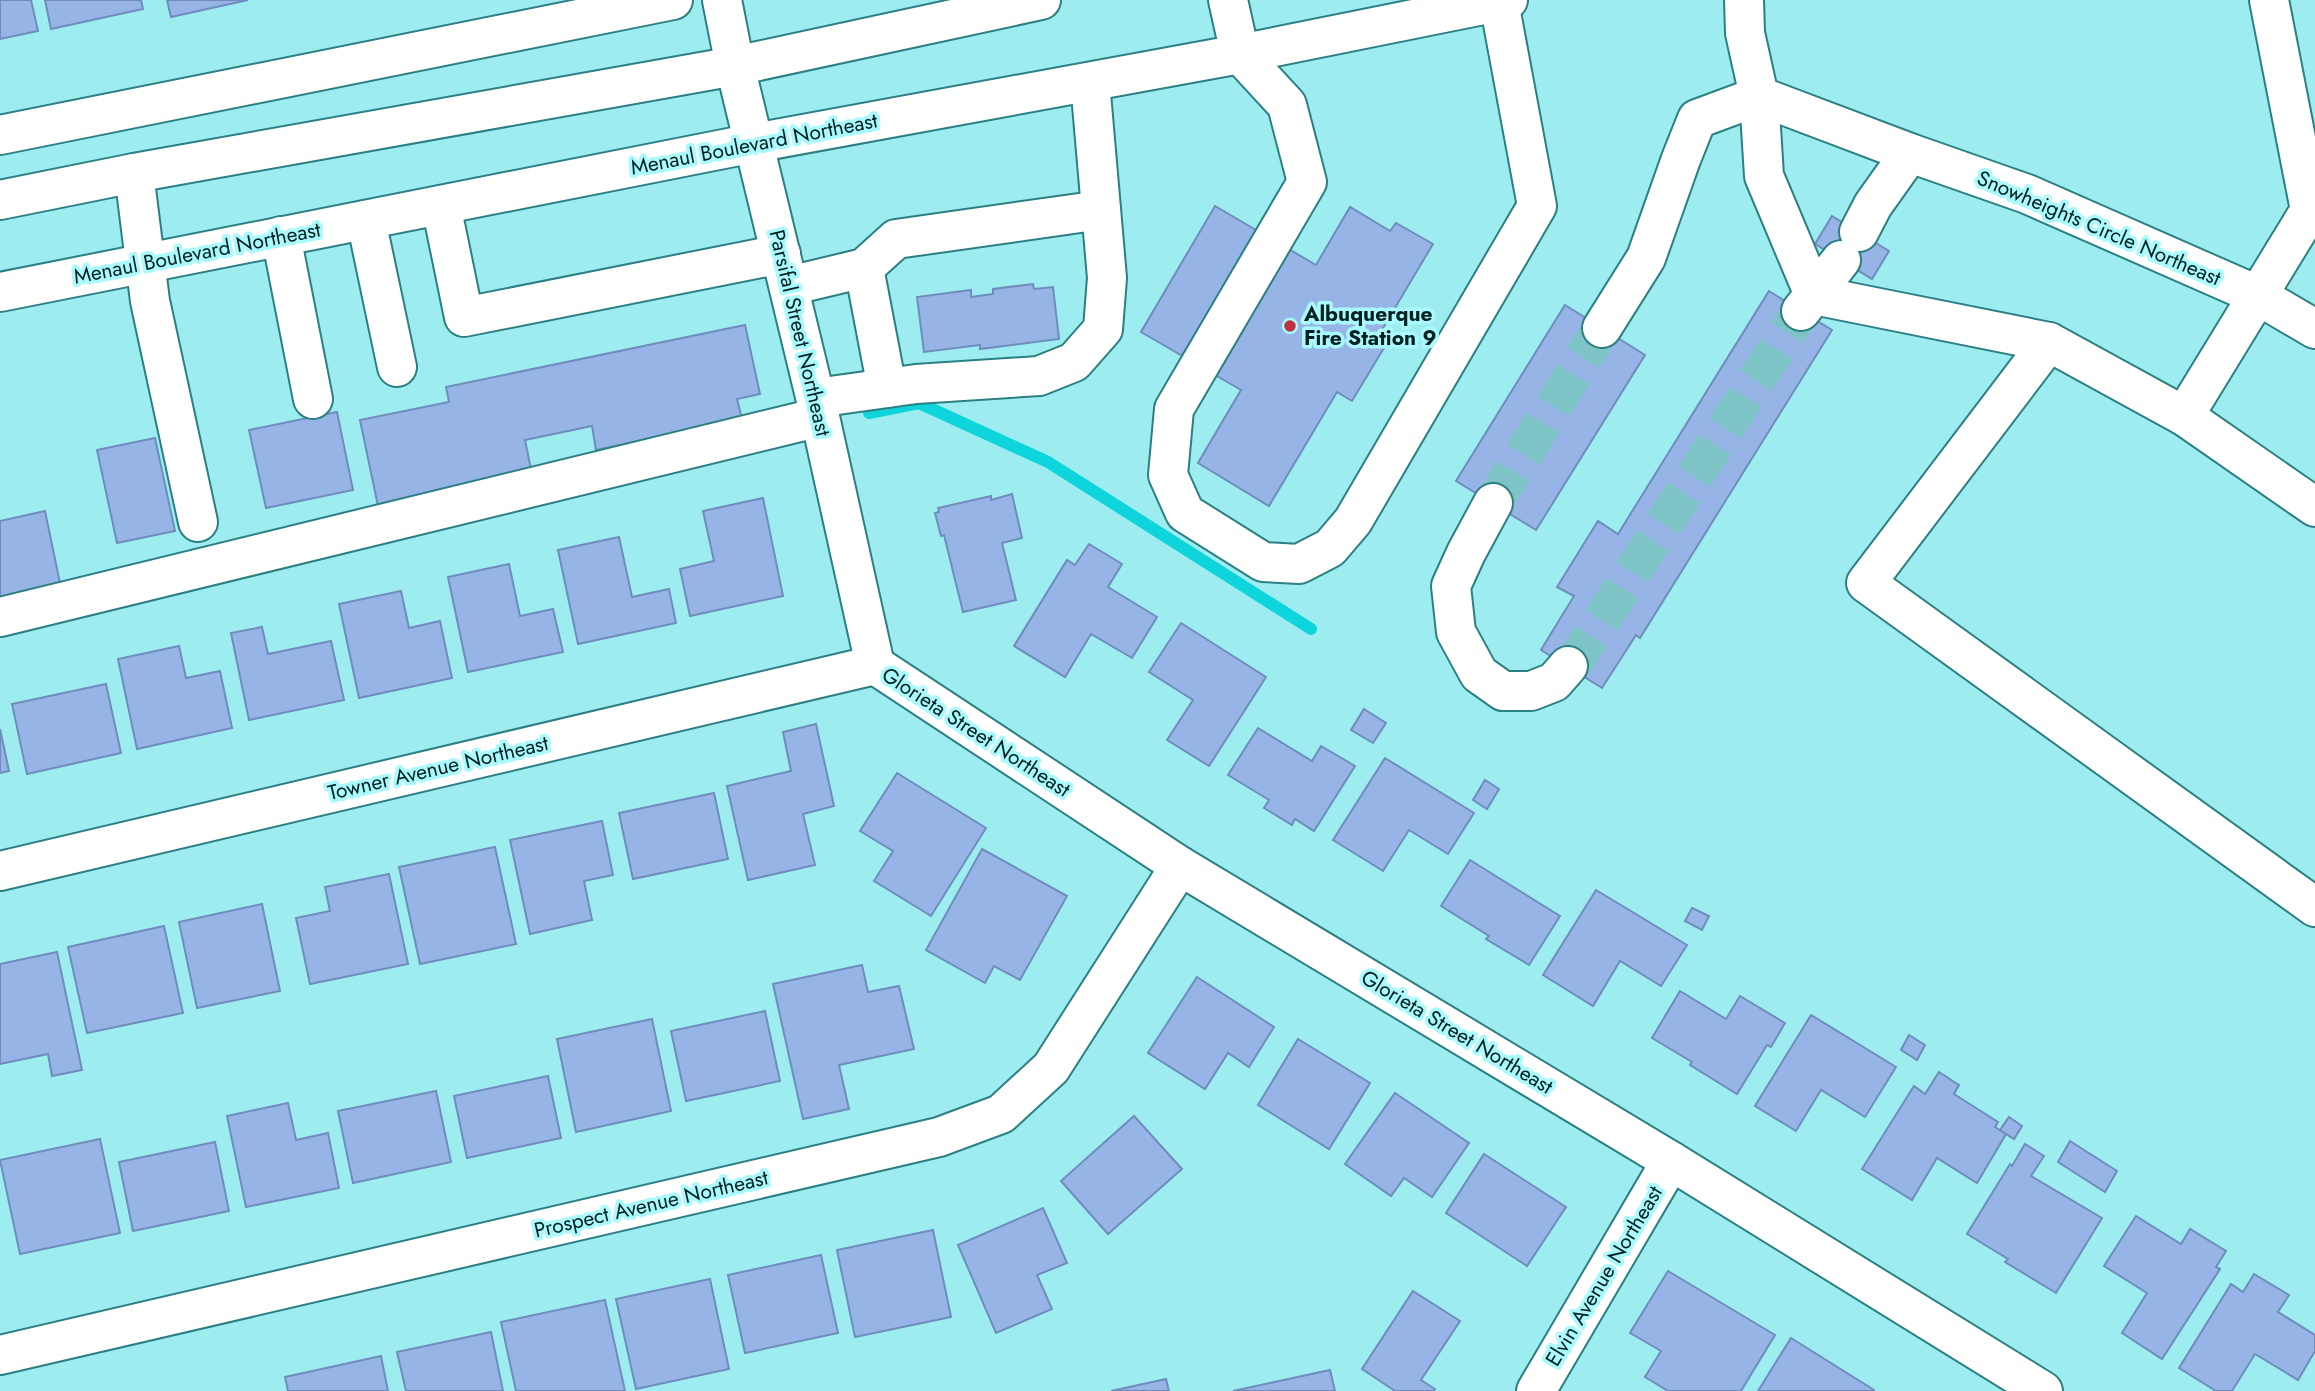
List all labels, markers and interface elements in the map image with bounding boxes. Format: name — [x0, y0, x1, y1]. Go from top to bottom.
street label: Menaul Boulevard Northeast — [628, 105, 880, 183]
street label: Snowheights Circle Northeast — [1972, 163, 2226, 293]
street label: Menaul Boulevard Northeast — [71, 214, 323, 292]
street label: Parsifal Street Northeast — [762, 227, 838, 439]
place label: Albuquerque Fire Station 9 — [1303, 299, 1436, 353]
marker: Albuquerque Fire Station 9 — [1282, 318, 1298, 334]
street label: Glorieta Street Northeast — [876, 660, 1076, 804]
street label: Towner Avenue Northeast — [325, 728, 551, 808]
street label: Glorieta Street Northeast — [1355, 963, 1559, 1101]
street label: Prospect Avenue Northeast — [531, 1162, 771, 1246]
street label: Elvin Avenue Northeast — [1538, 1180, 1670, 1372]

